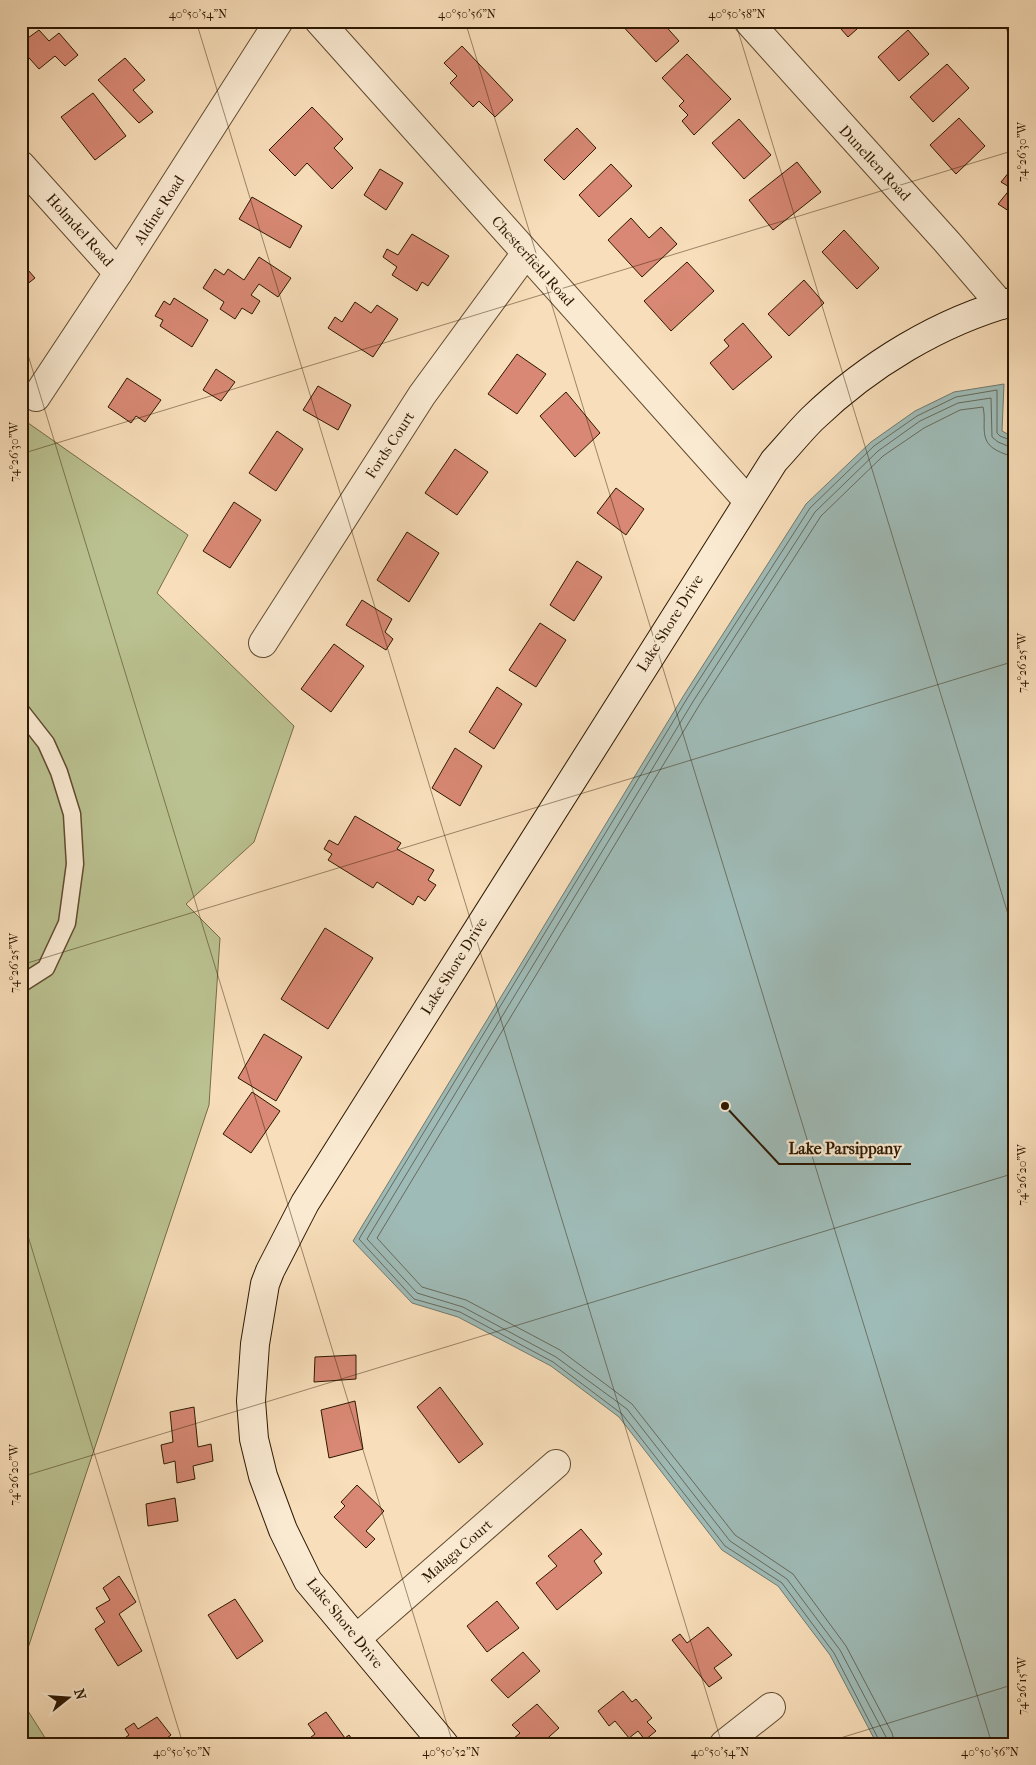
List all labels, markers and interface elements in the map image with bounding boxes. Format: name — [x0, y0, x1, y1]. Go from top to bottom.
text: 40°50'54"N — [169, 7, 227, 21]
text: 40°50'56"N — [438, 7, 496, 21]
text: 40°50'58"N — [708, 7, 766, 21]
street label: Dunellen Road — [835, 121, 915, 205]
text: 74°26'30"W — [1015, 121, 1029, 182]
street label: Aldine Road — [129, 171, 189, 249]
street label: Holmdel Road — [43, 190, 118, 271]
street label: Chesterfield Road — [488, 212, 579, 310]
street label: Fords Court — [362, 407, 419, 482]
text: 74°26'30"W — [7, 421, 21, 482]
street label: Lake Shore Drive — [633, 571, 707, 675]
text: 74°26'25"W — [1015, 632, 1029, 693]
street label: Lake Shore Drive — [417, 914, 491, 1018]
text: 74°26'25"W — [7, 932, 21, 993]
callout: Lake Parsippany — [779, 1133, 911, 1164]
text: Lake Parsippany — [789, 1139, 903, 1159]
text: 74°26'20"W — [1015, 1143, 1029, 1206]
text: 74°26'20"W — [7, 1443, 21, 1506]
street label: Malaga Court — [418, 1515, 497, 1587]
street label: Lake Shore Drive — [303, 1574, 387, 1672]
text: 74°26'15"W — [1015, 1656, 1029, 1715]
north arrow — [42, 1672, 92, 1722]
text: N — [70, 1687, 90, 1702]
text: 40°50'50"N — [153, 1745, 211, 1759]
text: 40°50'52"N — [422, 1745, 480, 1759]
text: 40°50'54"N — [691, 1745, 749, 1759]
text: 40°50'56"N — [961, 1745, 1019, 1759]

